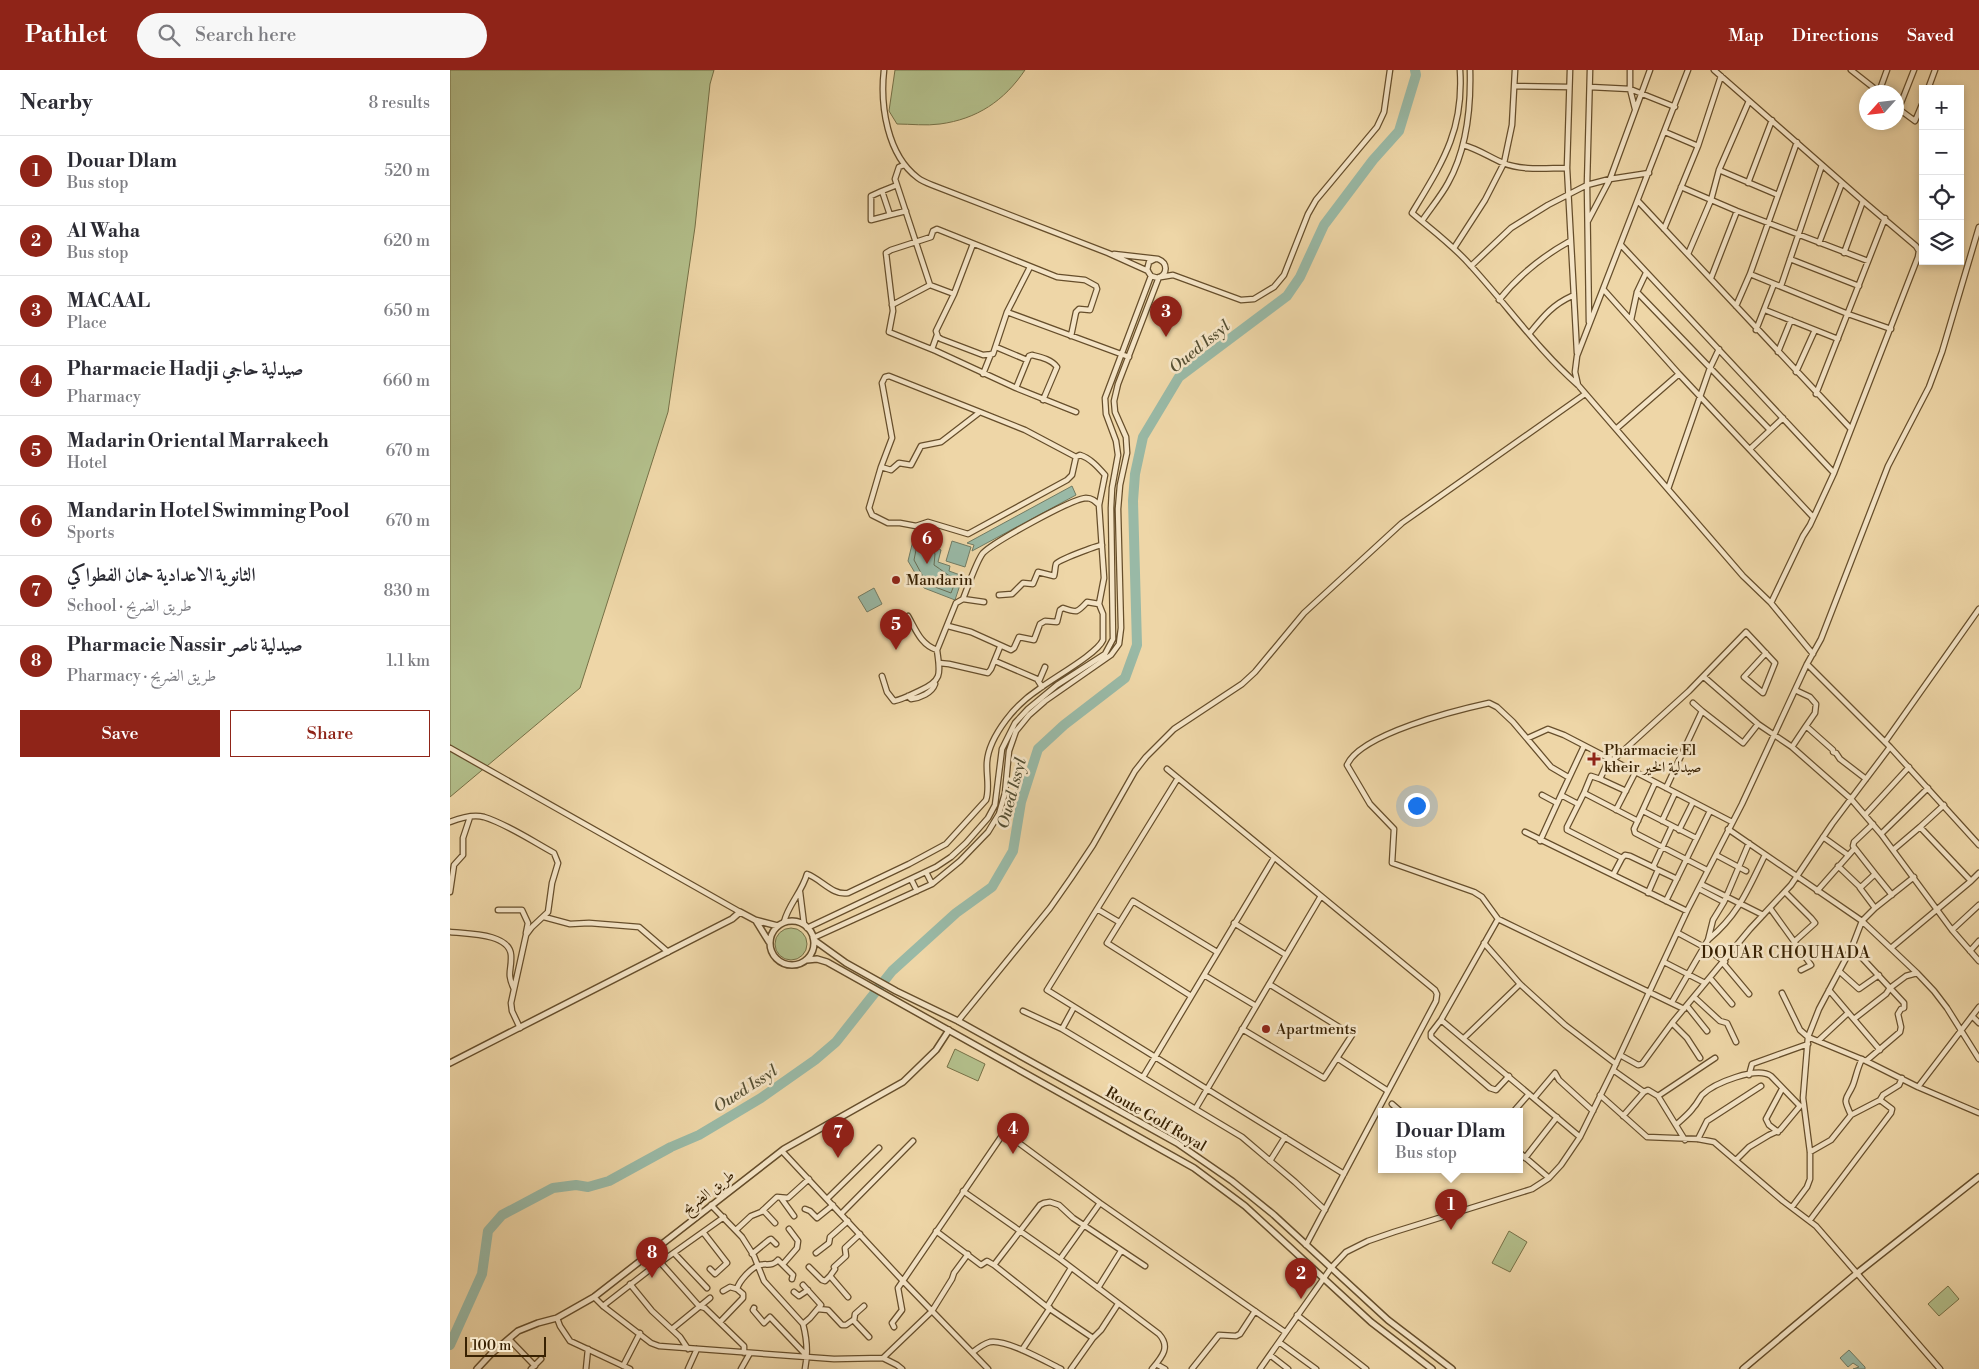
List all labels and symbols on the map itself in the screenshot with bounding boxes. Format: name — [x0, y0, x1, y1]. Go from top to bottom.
north arrow — [1859, 85, 1904, 130]
pin: 3 — [1150, 296, 1182, 337]
water label: Oued Issyl — [1165, 316, 1235, 377]
pin: 6 — [911, 523, 943, 564]
place label: Mandarin — [906, 571, 973, 590]
marker: Mandarin — [890, 574, 902, 586]
pin: 5 — [880, 609, 912, 650]
place label: Pharmacie El kheir صيدلية الخير — [1604, 741, 1701, 777]
marker: Pharmacie El kheir صيدلية الخير — [1588, 753, 1600, 765]
water label: Oued Issyl — [993, 755, 1031, 831]
your location — [1404, 793, 1430, 819]
district label: DOUAR CHOUHADA — [1701, 943, 1871, 963]
place label: Apartments — [1275, 1020, 1356, 1039]
marker: Apartments — [1260, 1023, 1272, 1035]
water label: Oued Issyl — [710, 1060, 782, 1117]
street label: Route Golf Royal — [1102, 1083, 1210, 1156]
pin: 4 — [997, 1113, 1029, 1154]
pin: 7 — [822, 1117, 854, 1158]
street label: طريق الضريح — [678, 1166, 741, 1222]
pin: 1 — [1435, 1189, 1467, 1230]
pin: 8 — [636, 1237, 668, 1278]
pin: 2 — [1285, 1258, 1317, 1299]
scale bar — [465, 1334, 546, 1357]

